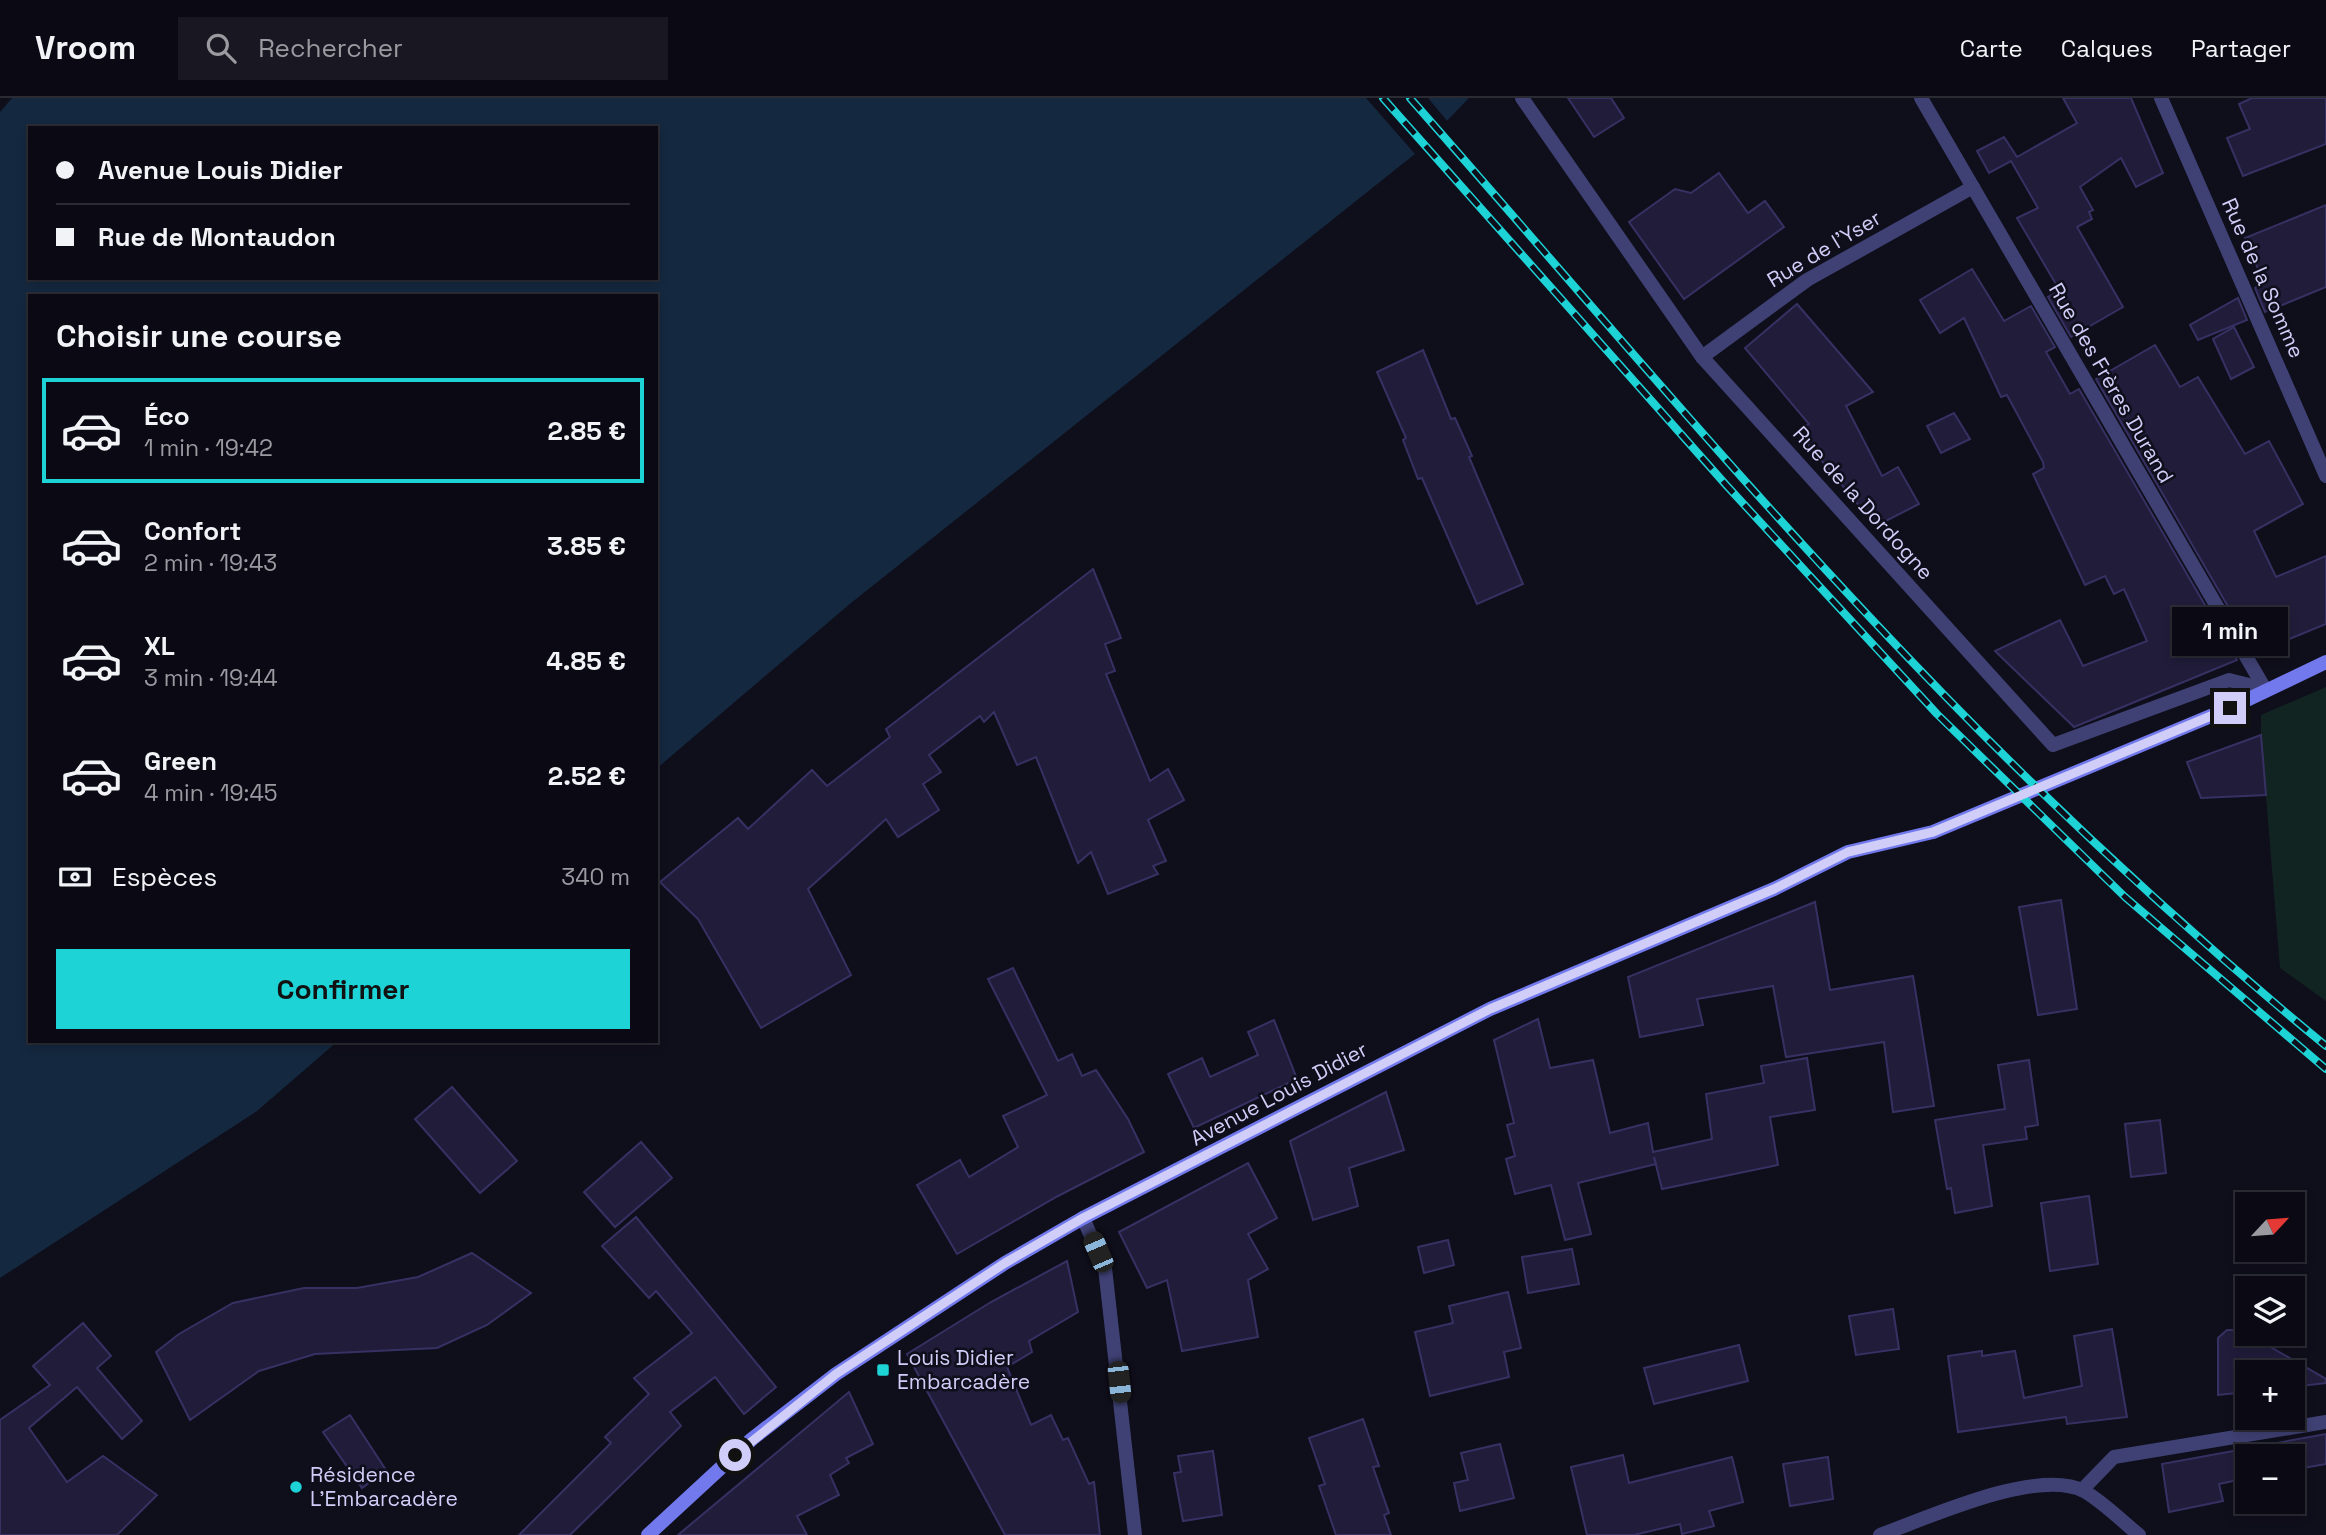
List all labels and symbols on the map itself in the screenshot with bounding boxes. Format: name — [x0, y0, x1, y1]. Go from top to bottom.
street label: Rue de la Somme — [2216, 194, 2311, 362]
street label: Rue de l'Yser — [1762, 204, 1886, 293]
street label: Rue des Frères Durand — [2043, 278, 2180, 488]
street label: Rue de la Dordogne — [1787, 420, 1940, 585]
callout: 1 min — [2172, 606, 2288, 656]
route end — [2214, 692, 2246, 724]
street label: Avenue Louis Didier — [1186, 1035, 1372, 1152]
north arrow — [2235, 1192, 2305, 1262]
car — [1081, 1229, 1116, 1275]
place label: Louis Didier Embarcadère — [897, 1344, 1030, 1395]
car — [1107, 1360, 1132, 1404]
marker: Louis Didier Embarcadère — [875, 1362, 891, 1378]
route start — [719, 1439, 751, 1471]
place label: Résidence L'Embarcadère — [310, 1461, 458, 1512]
marker: Résidence L'Embarcadère — [288, 1479, 304, 1495]

